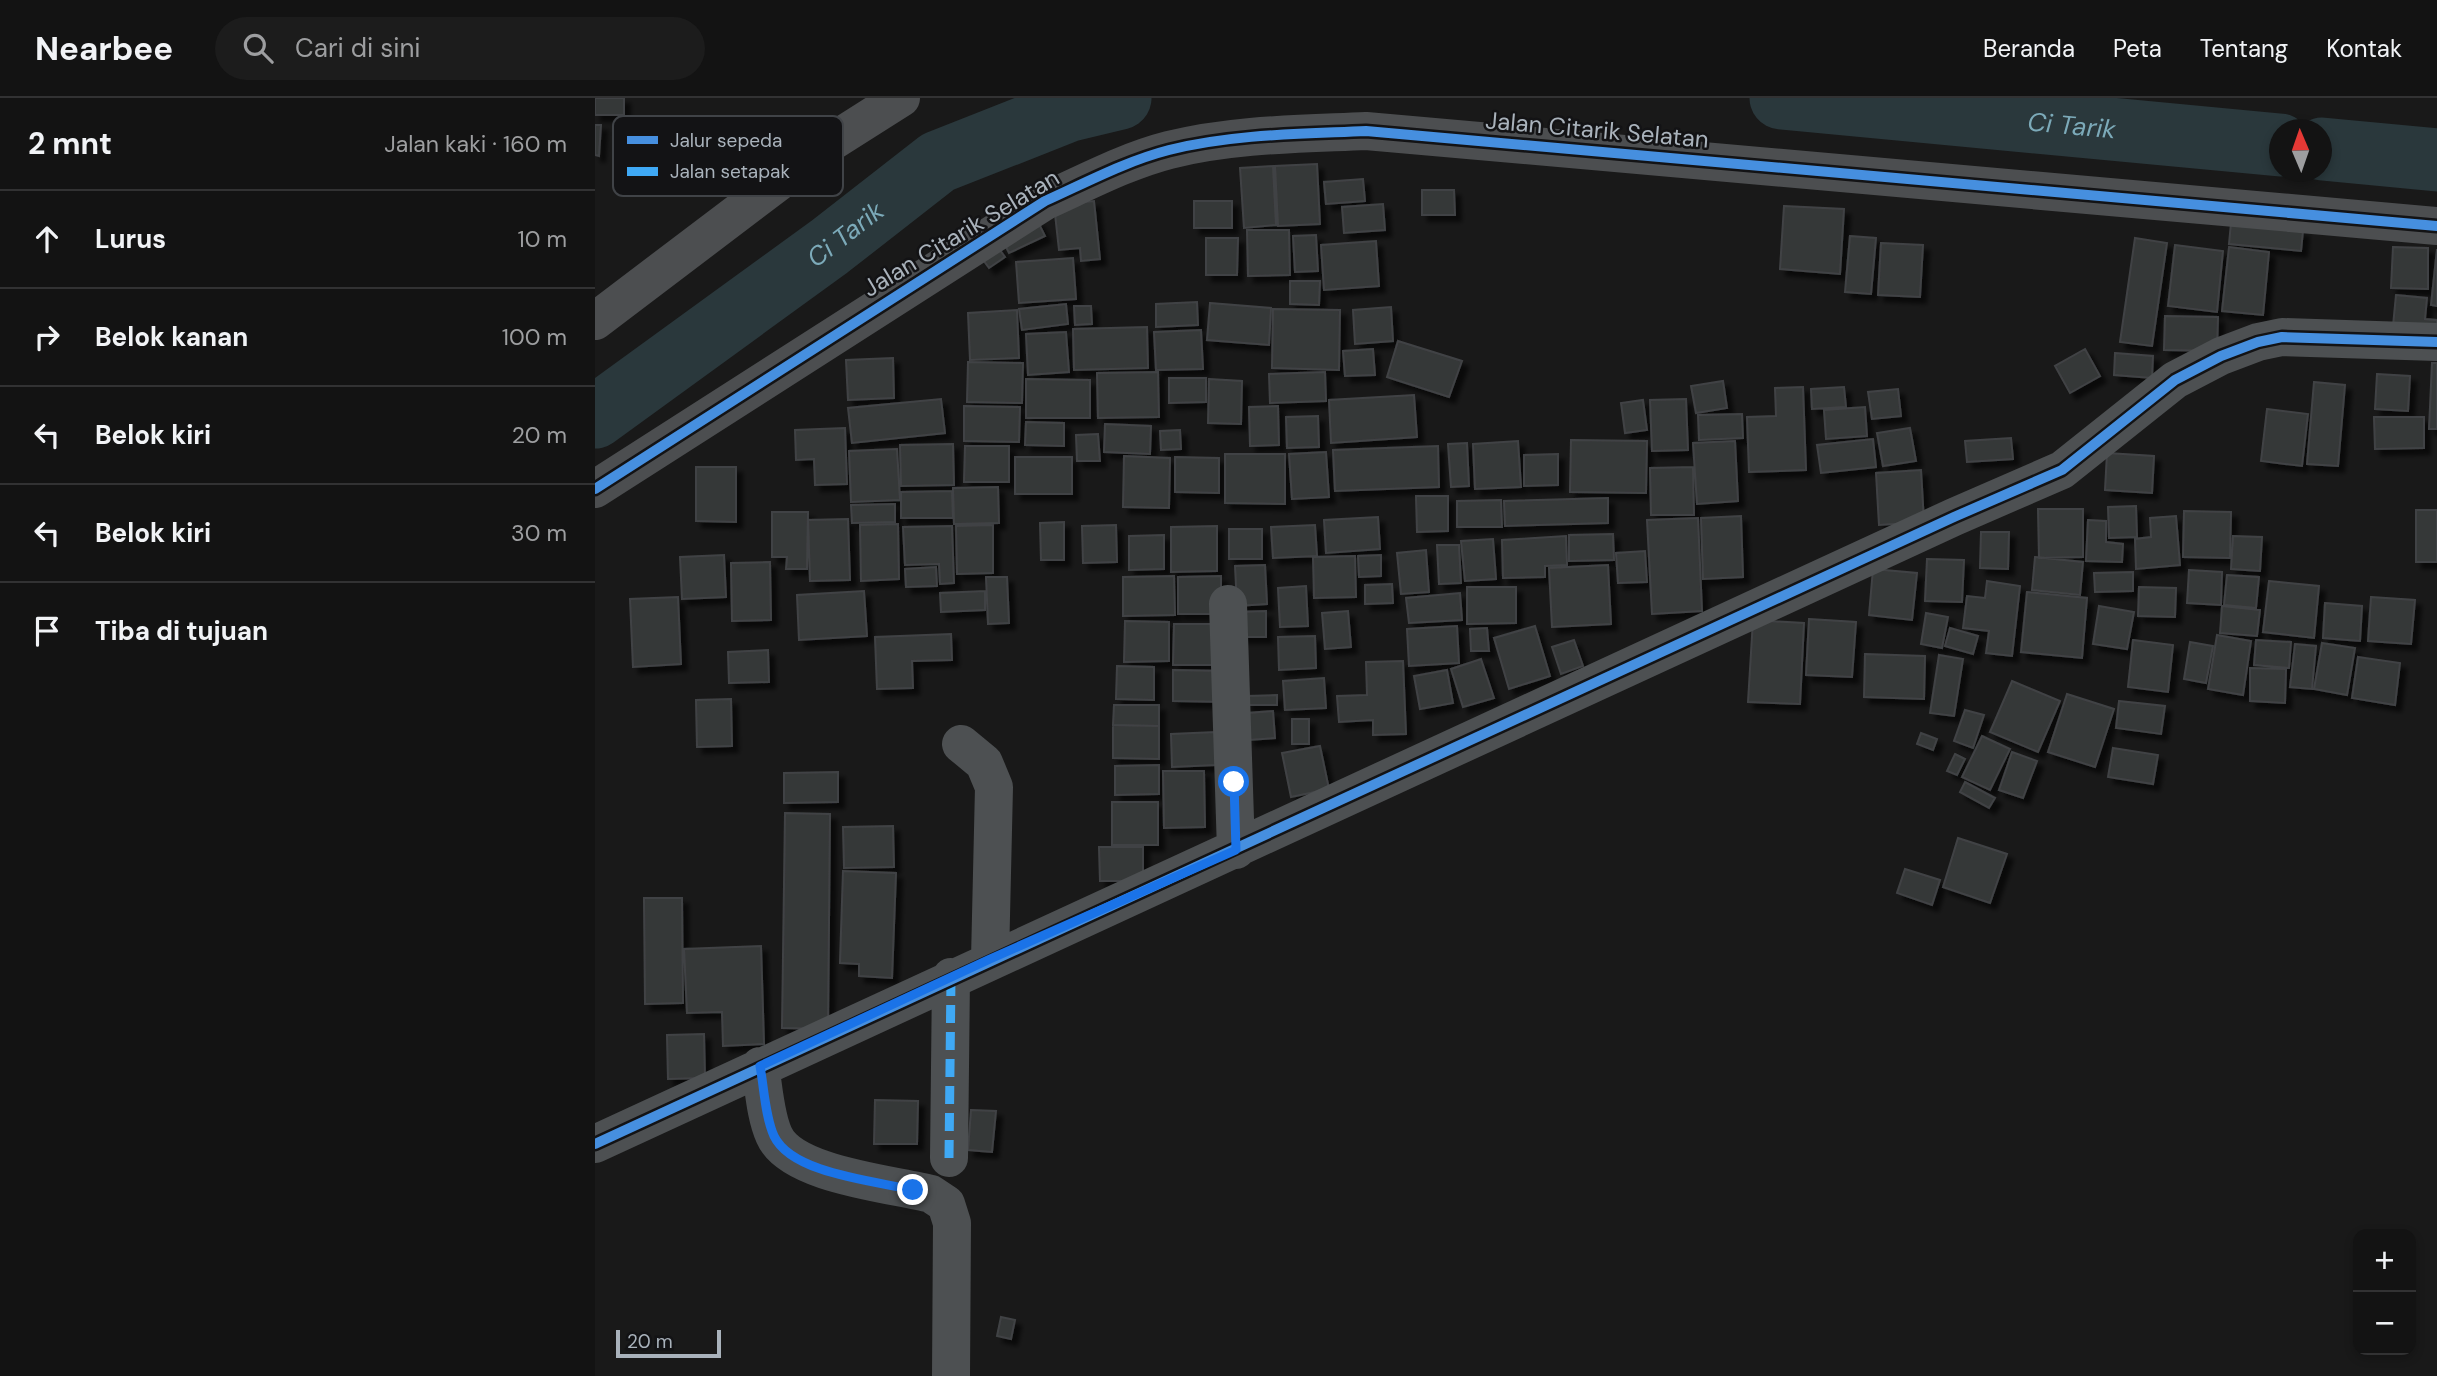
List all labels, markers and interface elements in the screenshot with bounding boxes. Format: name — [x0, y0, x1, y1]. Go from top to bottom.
search box — [215, 17, 705, 80]
text: Nearbee — [35, 27, 173, 70]
icon: search — [239, 29, 277, 67]
text: Cari di sini — [295, 31, 421, 65]
text: Beranda — [1983, 33, 2075, 64]
text: Peta — [2113, 33, 2162, 64]
text: Tentang — [2200, 33, 2288, 64]
text: Kontak — [2326, 33, 2402, 64]
street label: Jalan Citarik Selatan — [1484, 104, 1710, 155]
water label: Ci Tarik — [2026, 104, 2118, 147]
legend — [613, 116, 843, 196]
north arrow — [2269, 119, 2332, 182]
text: 2 mnt — [28, 124, 112, 163]
text: Jalur sepeda — [670, 128, 782, 153]
text: Jalan kaki · 160 m — [384, 129, 567, 159]
text: Jalan setapak — [670, 159, 790, 184]
street label: Jalan Citarik Selatan — [857, 162, 1065, 304]
water label: Ci Tarik — [800, 193, 891, 275]
icon: ahead — [28, 220, 66, 258]
text: Lurus — [95, 222, 166, 256]
text: 10 m — [517, 224, 567, 254]
icon: right — [28, 318, 66, 356]
text: Belok kanan — [95, 320, 248, 354]
text: 100 m — [502, 322, 567, 352]
icon: left — [28, 416, 66, 454]
text: Belok kiri — [95, 418, 211, 452]
text: 20 m — [512, 420, 567, 450]
icon: left — [28, 514, 66, 552]
text: Belok kiri — [95, 516, 211, 550]
text: 30 m — [511, 518, 567, 548]
icon: arrive — [28, 612, 66, 650]
text: Tiba di tujuan — [95, 614, 268, 648]
route start — [1218, 766, 1249, 797]
route end — [897, 1174, 928, 1205]
map controls — [2353, 1229, 2416, 1355]
button: + — [2353, 1229, 2416, 1292]
button: − — [2353, 1292, 2416, 1355]
scale bar — [616, 1327, 721, 1359]
text: 20 m — [627, 1329, 673, 1354]

